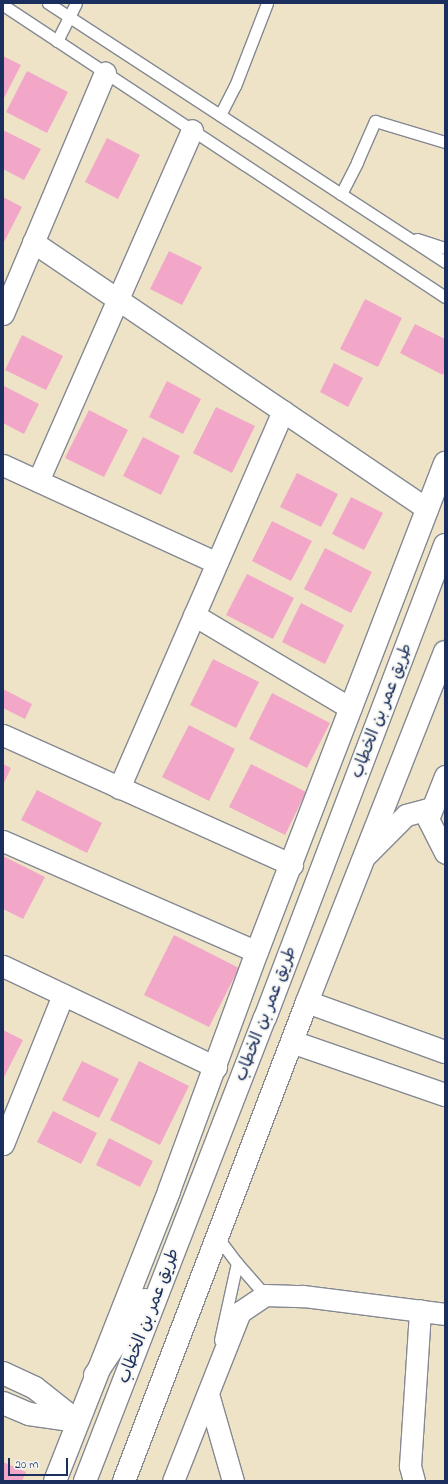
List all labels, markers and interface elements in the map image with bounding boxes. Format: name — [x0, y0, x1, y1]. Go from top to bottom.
street label: طريق عمر بن الخطاب — [347, 641, 417, 781]
street label: طريق عمر بن الخطاب — [231, 944, 301, 1084]
street label: طريق عمر بن الخطاب — [114, 1246, 184, 1386]
scale bar — [10, 1450, 70, 1476]
text: 20 m — [15, 1456, 38, 1474]

